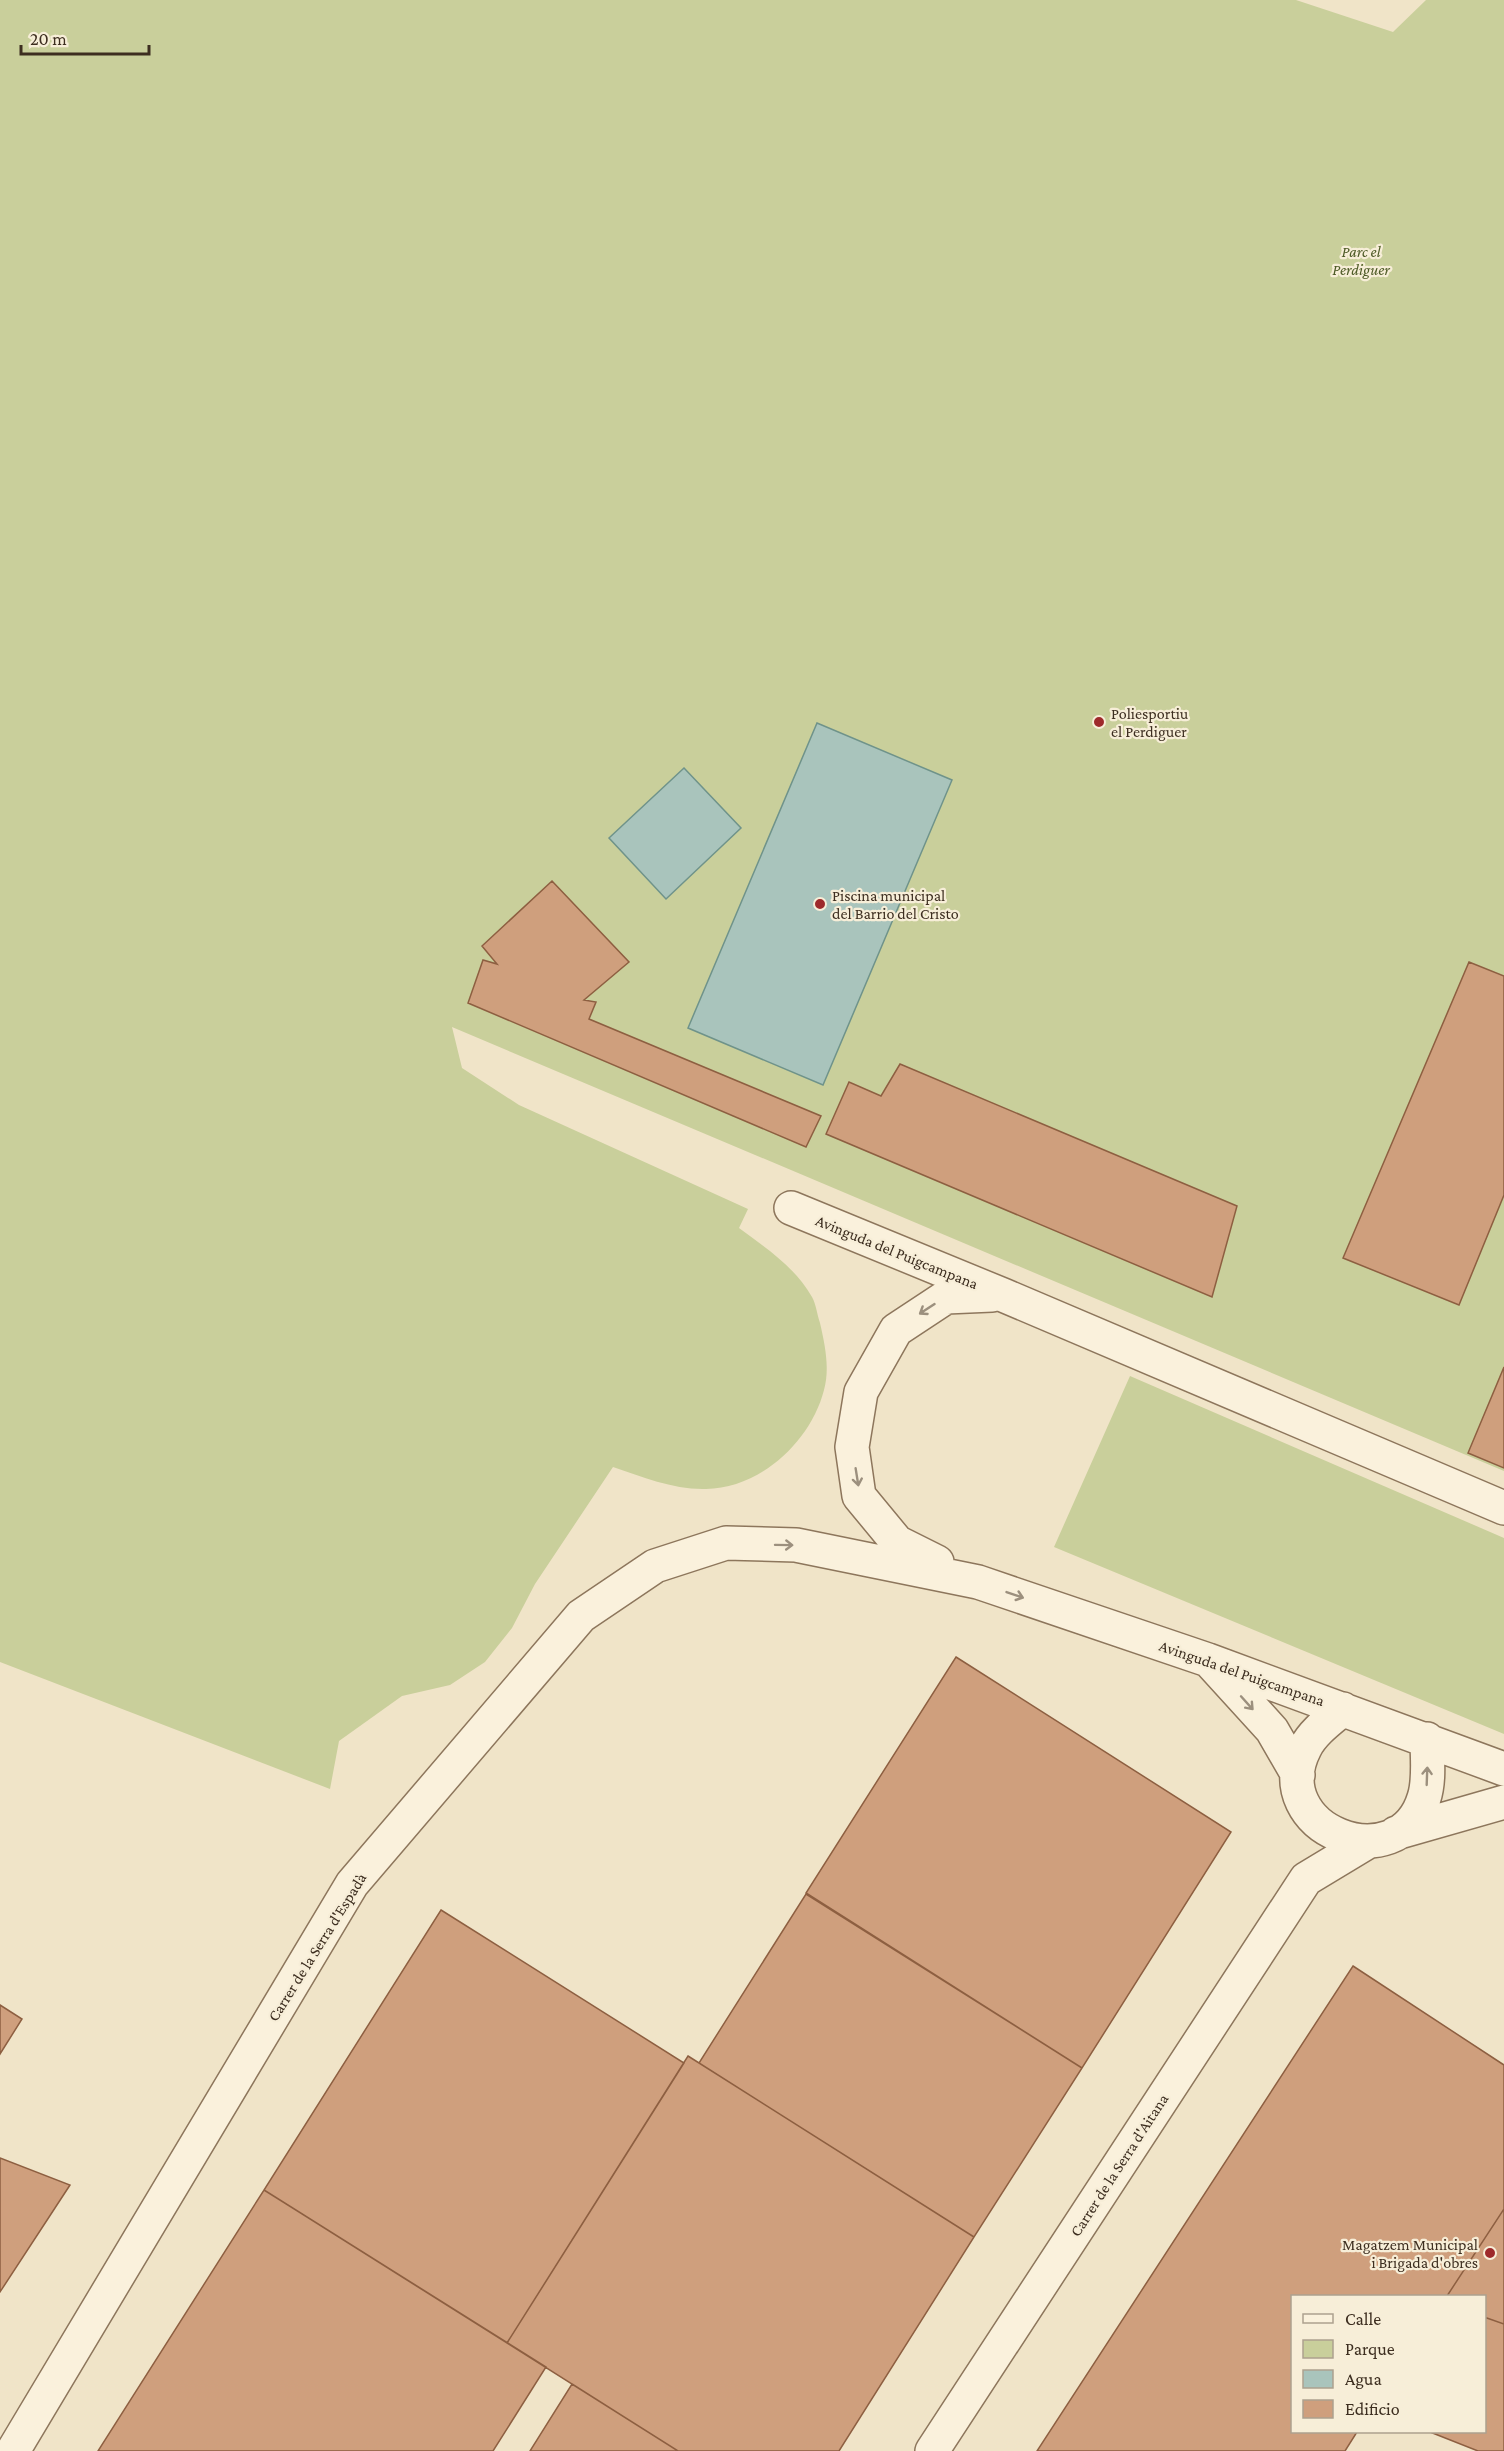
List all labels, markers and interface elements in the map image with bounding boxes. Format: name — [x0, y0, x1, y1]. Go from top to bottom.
scale bar — [21, 18, 148, 56]
text: 20 m — [30, 29, 67, 49]
park label: Parc el Perdiguer — [1332, 243, 1390, 279]
place label: Poliesportiu el Perdiguer — [1111, 705, 1189, 741]
marker: Poliesportiu el Perdiguer — [1092, 715, 1106, 729]
place label: Piscina municipal del Barrio del Cristo — [832, 887, 959, 922]
marker: Piscina municipal del Barrio del Cristo — [813, 897, 827, 911]
street label: Avinguda del Puigcampana — [813, 1212, 981, 1294]
one-way arrow — [919, 1304, 936, 1316]
one-way arrow — [851, 1467, 862, 1487]
one-way arrow — [774, 1539, 794, 1550]
one-way arrow — [1006, 1590, 1024, 1601]
street label: Avinguda del Puigcampana — [1157, 1637, 1327, 1710]
one-way arrow — [1240, 1695, 1254, 1710]
one-way arrow — [1421, 1767, 1433, 1787]
street label: Carrer de la Serra d'Espadà — [264, 1869, 371, 2025]
street label: Carrer de la Serra d'Aitana — [1067, 2090, 1172, 2239]
place label: Magatzem Municipal i Brigada d'obres — [1342, 2236, 1478, 2272]
marker: Magatzem Municipal i Brigada d'obres — [1483, 2246, 1497, 2260]
legend — [1291, 2295, 1486, 2433]
text: Calle — [1345, 2309, 1381, 2329]
text: Parque — [1345, 2339, 1395, 2359]
text: Agua — [1345, 2369, 1382, 2389]
text: Edificio — [1345, 2399, 1400, 2419]

